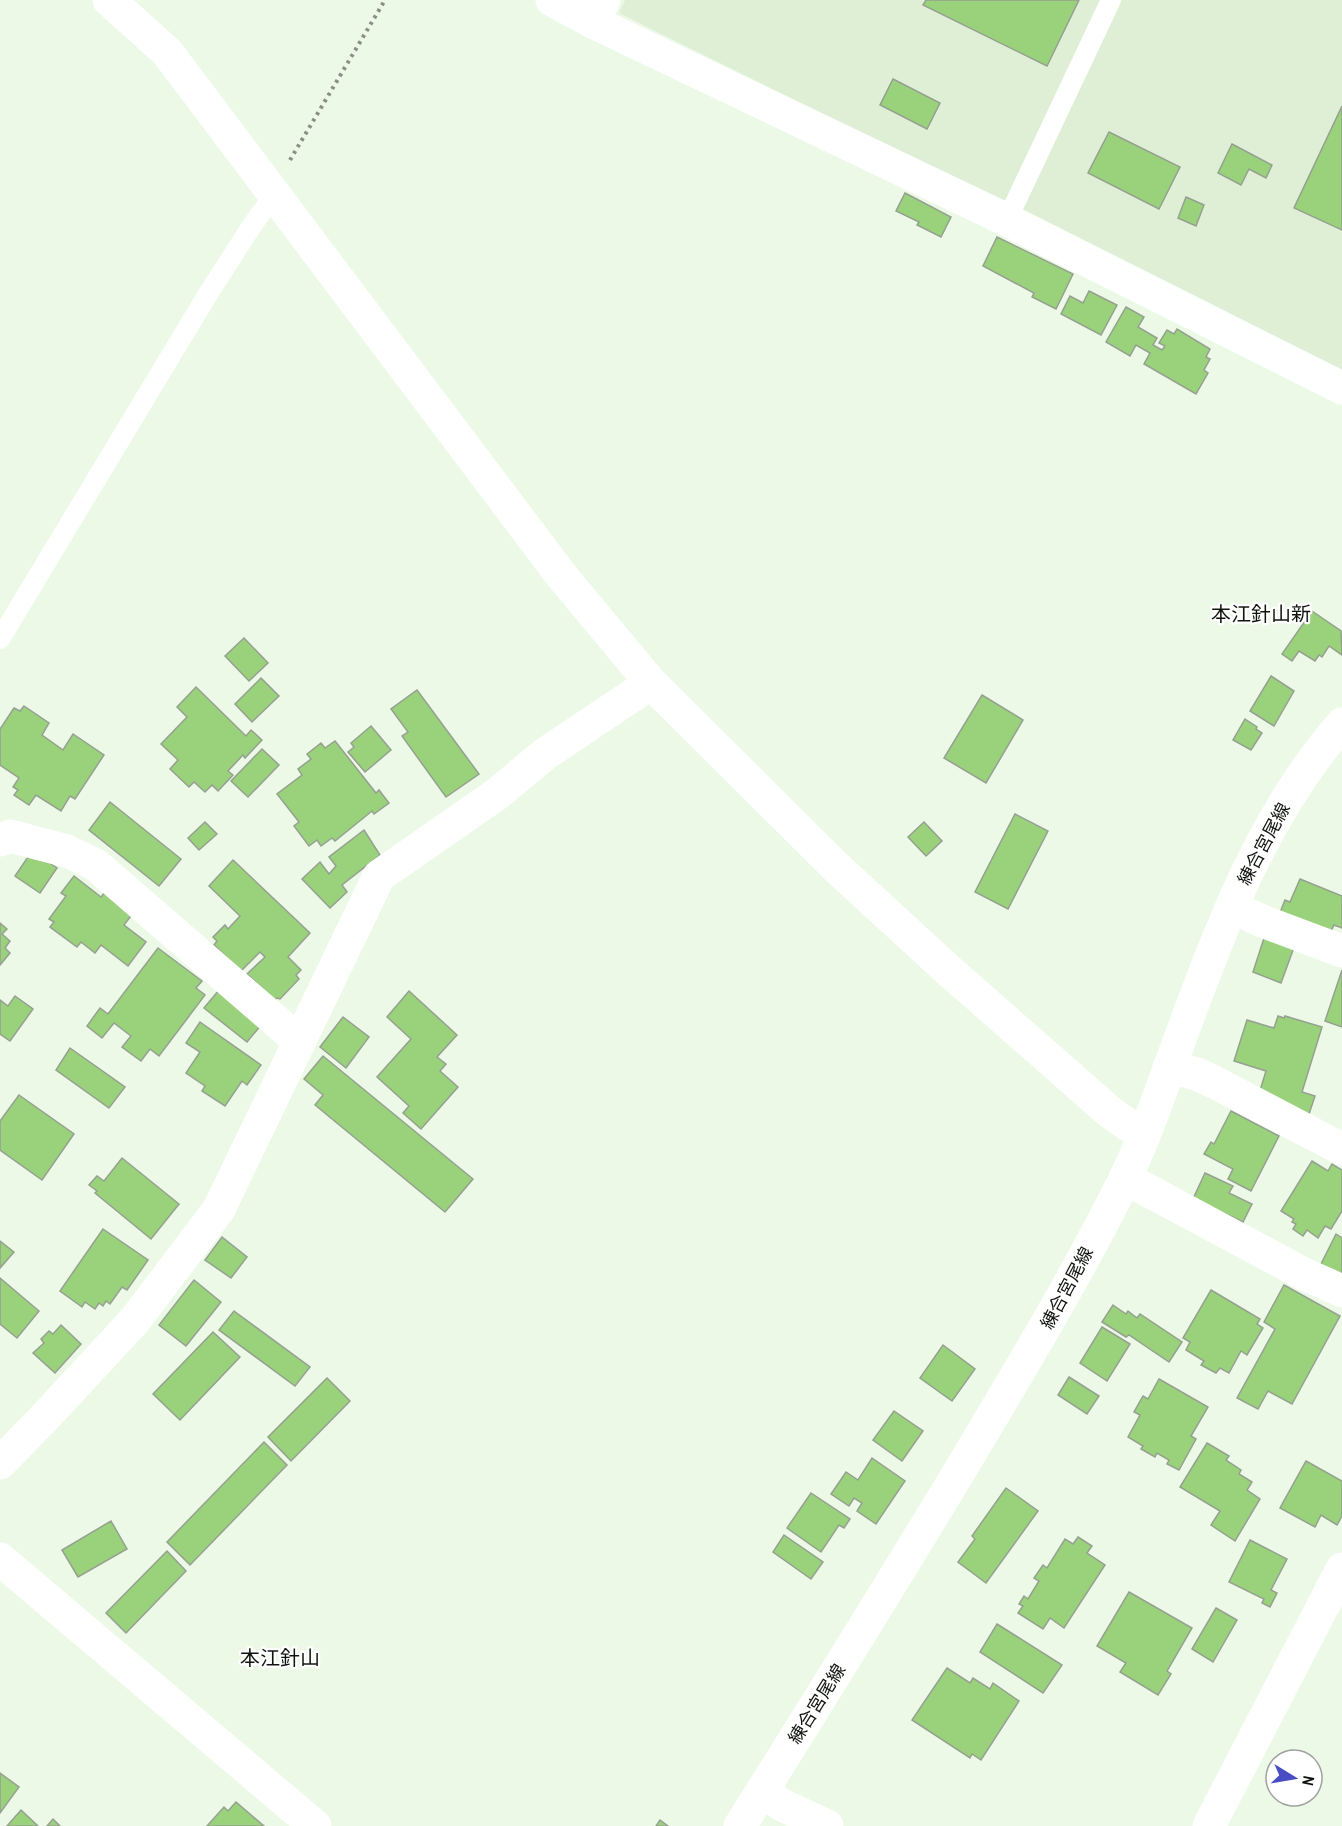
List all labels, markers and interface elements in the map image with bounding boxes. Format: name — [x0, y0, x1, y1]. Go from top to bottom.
district label: 本江針山新 — [1211, 600, 1311, 627]
street label: 練合宮尾線 — [1231, 798, 1296, 889]
street label: 練合宮尾線 — [1034, 1242, 1099, 1333]
district label: 本江針山 — [240, 1644, 320, 1671]
street label: 練合宮尾線 — [782, 1659, 851, 1749]
north arrow — [1264, 1748, 1324, 1808]
text: N — [1297, 1774, 1320, 1788]

